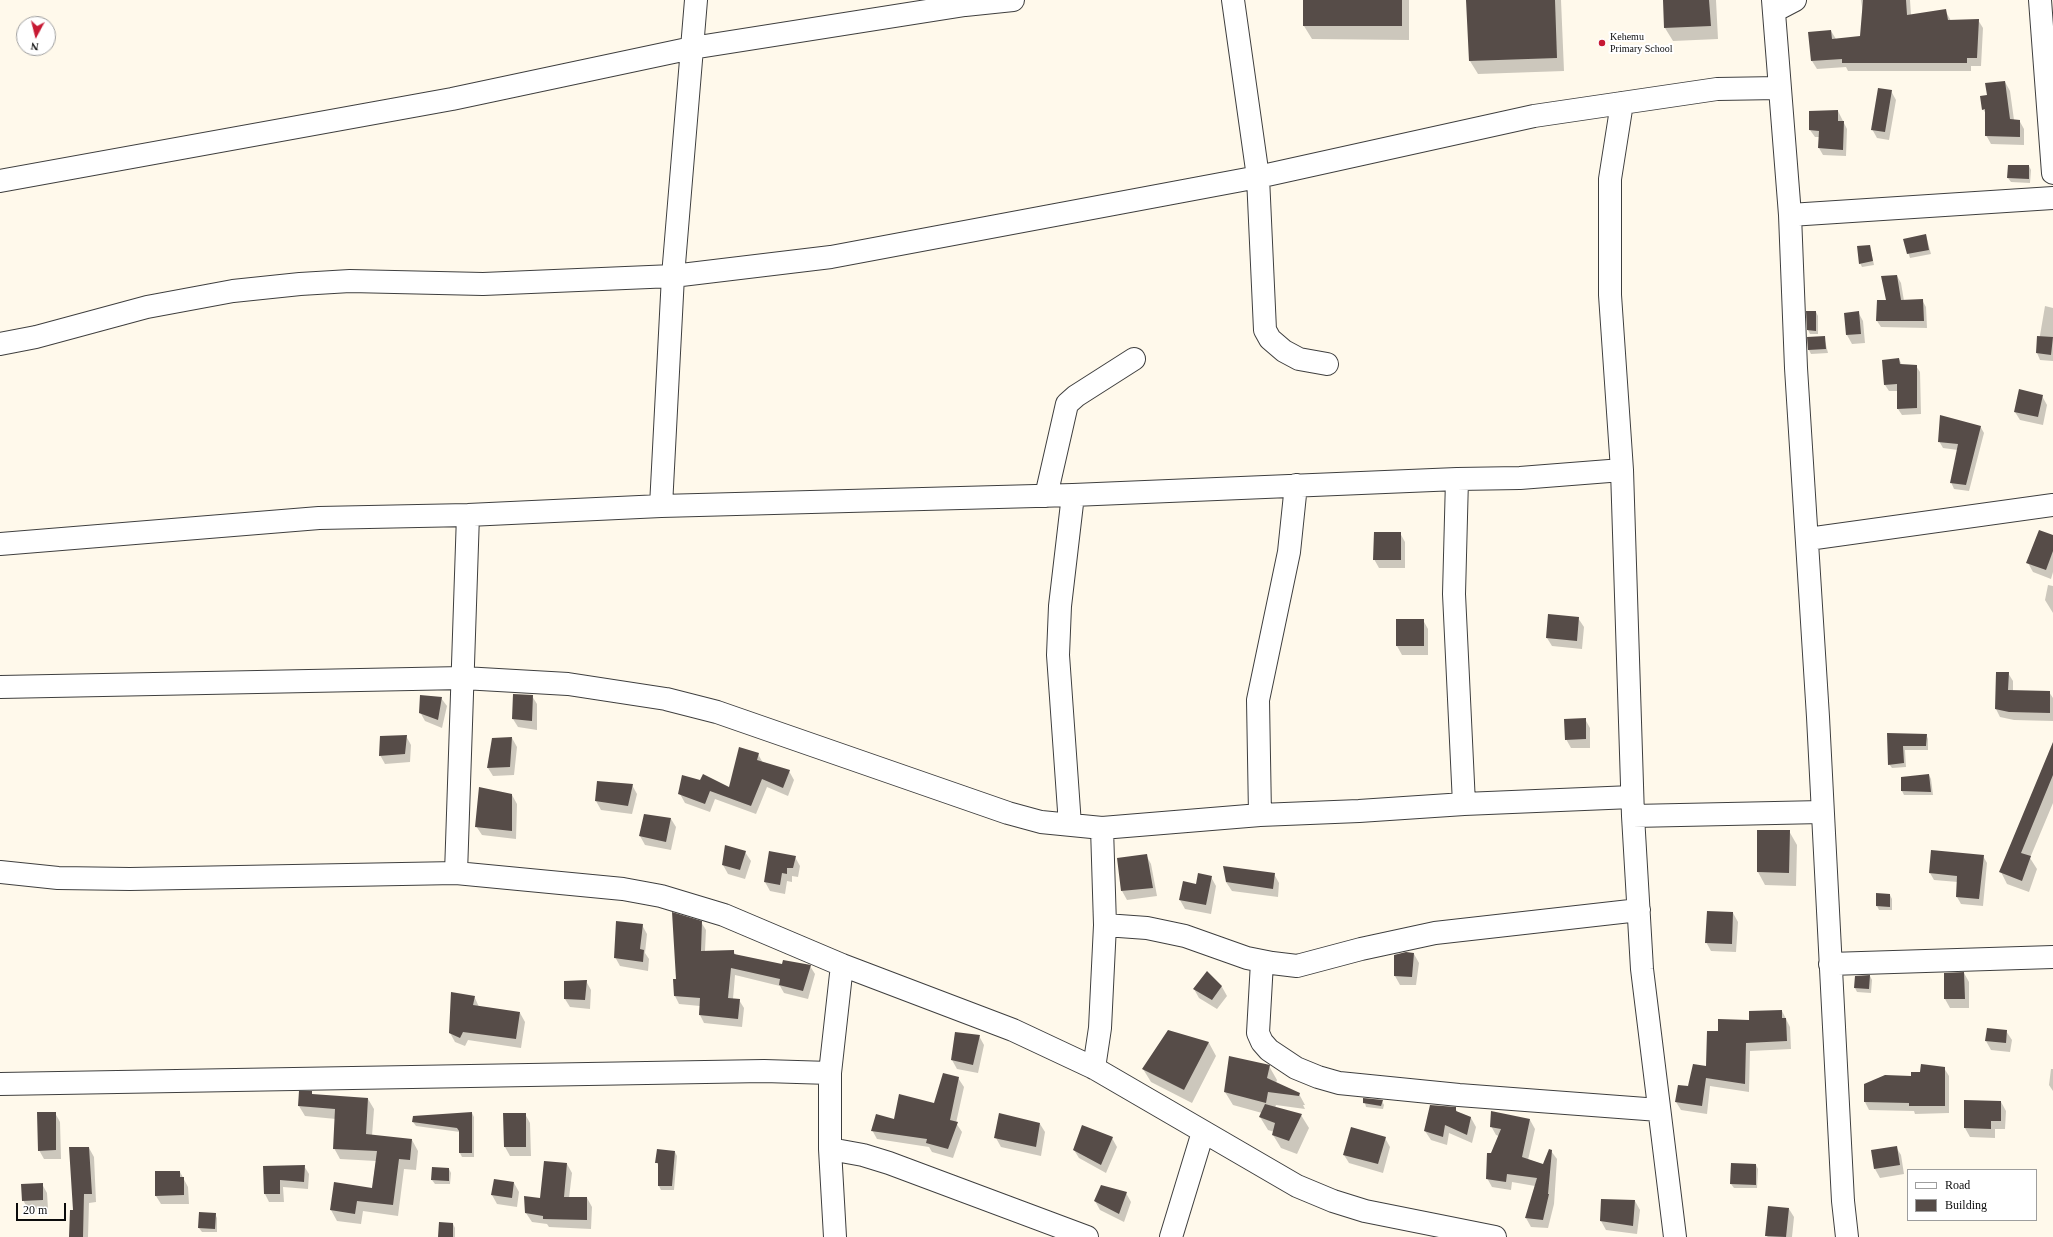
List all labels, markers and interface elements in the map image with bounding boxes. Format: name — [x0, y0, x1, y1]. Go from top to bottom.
north arrow — [16, 16, 56, 56]
place label: Kehemu Primary School — [1610, 31, 1672, 54]
marker: Kehemu Primary School — [1597, 38, 1607, 48]
text: N — [30, 40, 39, 53]
legend — [1907, 1169, 2037, 1221]
text: Road — [1945, 1178, 1970, 1192]
scale bar — [18, 1195, 68, 1221]
text: Building — [1945, 1198, 1987, 1212]
text: 20 m — [23, 1203, 47, 1217]

